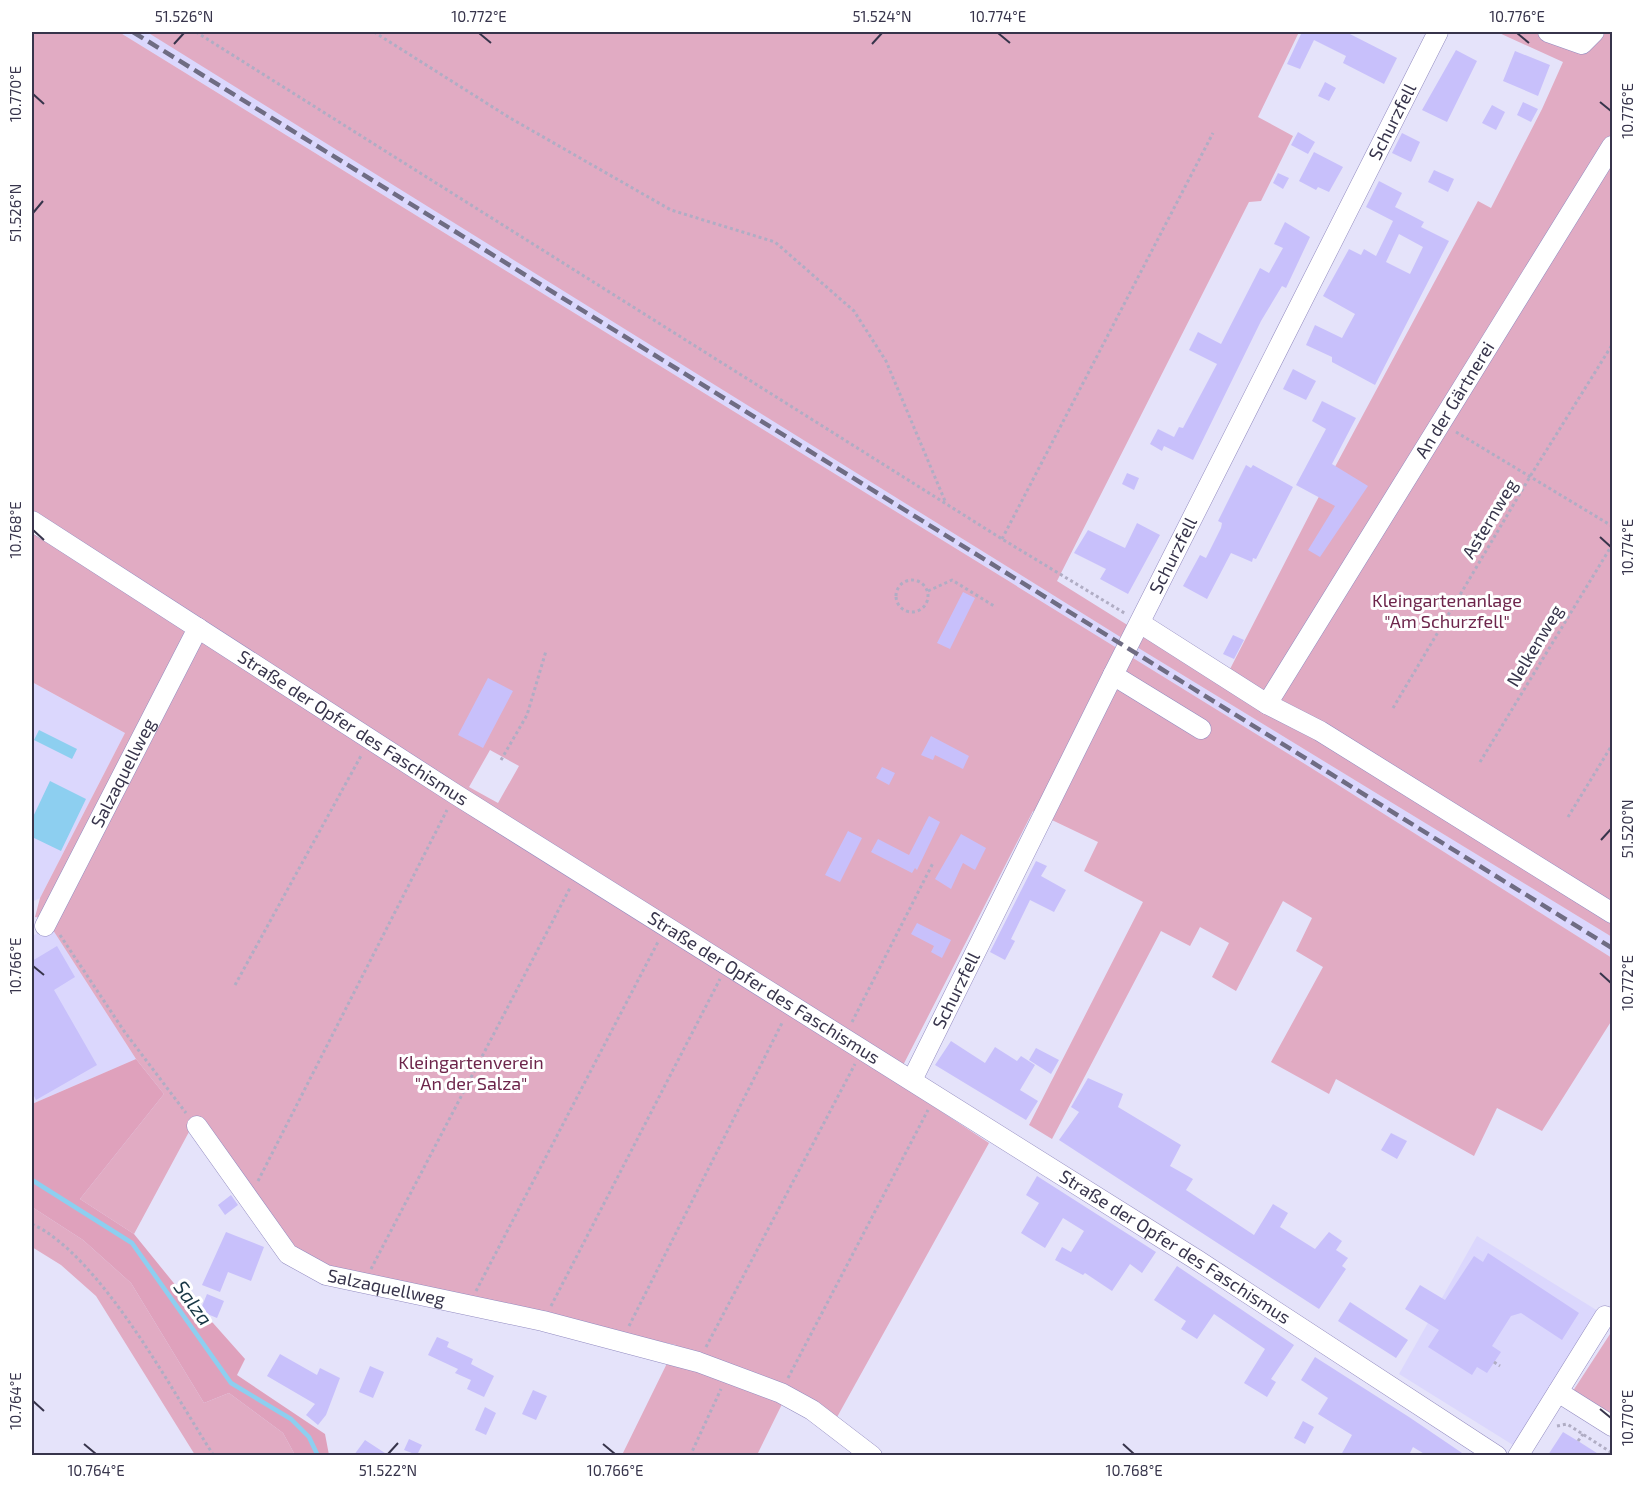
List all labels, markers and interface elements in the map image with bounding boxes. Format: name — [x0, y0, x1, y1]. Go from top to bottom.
text: 51.526°N — [155, 7, 213, 25]
text: 10.772°E — [451, 7, 507, 25]
text: 51.524°N — [852, 7, 912, 25]
text: 10.774°E — [970, 7, 1026, 25]
text: 10.776°E — [1489, 7, 1545, 25]
text: 10.770°E — [6, 66, 24, 122]
street label: Schurzfell — [1363, 79, 1421, 163]
text: 10.776°E — [1618, 83, 1636, 139]
text: 51.526°N — [6, 184, 24, 242]
street label: An der Gärtnerei — [1410, 337, 1498, 462]
street label: Asternweg — [1457, 475, 1521, 562]
text: 10.768°E — [6, 501, 24, 559]
street label: Schurzfell — [1144, 512, 1201, 597]
text: 10.774°E — [1618, 519, 1636, 575]
park label: Kleingartenanlage "Am Schurzfell" — [1372, 589, 1522, 632]
street label: Nelkenweg — [1501, 601, 1567, 690]
street label: Straße der Opfer des Faschismus — [234, 645, 473, 810]
street label: Salzaquellweg — [86, 714, 160, 831]
text: 51.520°N — [1618, 800, 1636, 858]
street label: Straße der Opfer des Faschismus — [644, 906, 884, 1068]
text: 10.766°E — [6, 938, 24, 994]
street label: Schurzfell — [927, 947, 984, 1032]
text: 10.772°E — [1618, 955, 1636, 1011]
park label: Kleingartenverein "An der Salza" — [398, 1051, 544, 1094]
street label: Straße der Opfer des Faschismus — [1056, 1164, 1295, 1328]
street label: Salzaquellweg — [326, 1264, 447, 1310]
water label: Salza — [169, 1275, 218, 1330]
text: 10.764°E — [6, 1372, 24, 1430]
text: 10.770°E — [1618, 1390, 1636, 1446]
text: 10.764°E — [67, 1461, 125, 1479]
text: 51.522°N — [359, 1461, 417, 1479]
text: 10.766°E — [587, 1461, 643, 1479]
text: 10.768°E — [1105, 1461, 1163, 1479]

